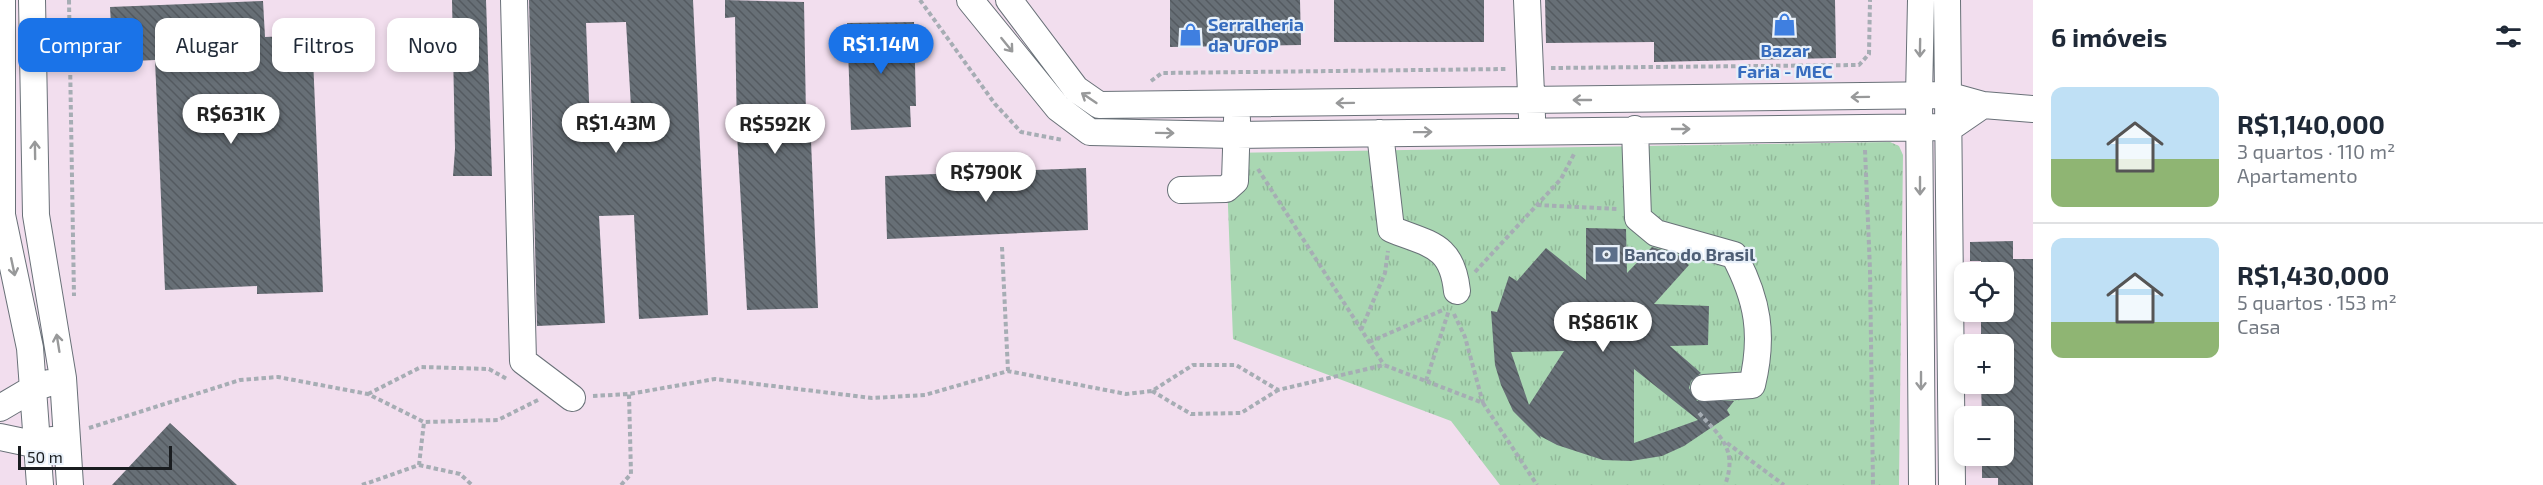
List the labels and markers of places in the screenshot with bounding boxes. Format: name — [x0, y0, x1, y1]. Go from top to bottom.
shop icon: Bazar Faria - MEC — [1772, 12, 1798, 38]
place label: Serralheria da UFOP — [1208, 13, 1304, 56]
shop icon: Serralheria da UFOP — [1177, 22, 1203, 48]
pin: R$1.14M — [826, 24, 936, 75]
place label: Bazar Faria - MEC — [1737, 39, 1833, 82]
pin: R$631K — [182, 94, 280, 145]
pin: R$1.43M — [561, 103, 671, 154]
pin: R$592K — [726, 104, 824, 155]
pin: R$790K — [937, 152, 1035, 203]
bank icon: Banco do Brasil — [1593, 242, 1619, 268]
place label: Banco do Brasil — [1624, 243, 1755, 265]
pin: R$861K — [1554, 302, 1652, 353]

